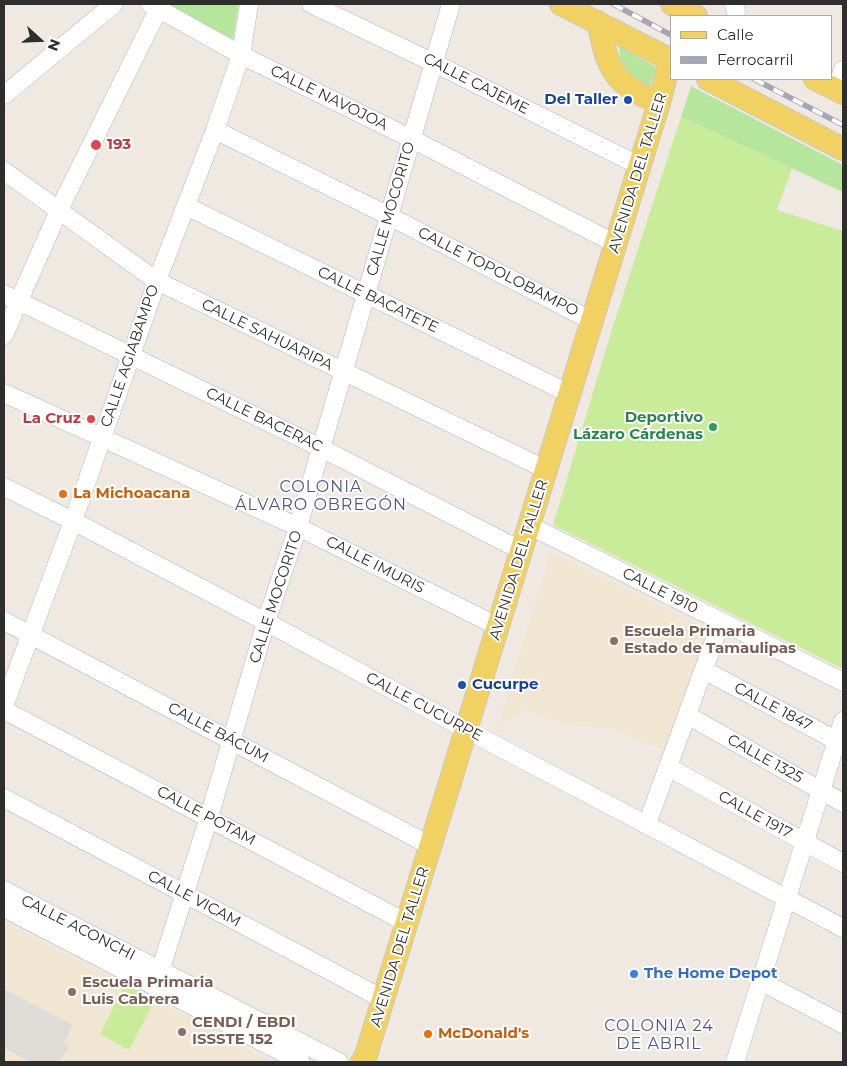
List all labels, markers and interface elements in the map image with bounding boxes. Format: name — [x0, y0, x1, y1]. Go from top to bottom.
north arrow — [15, 15, 65, 65]
legend — [670, 15, 832, 80]
text: Calle — [717, 25, 754, 44]
text: N — [44, 37, 64, 54]
street label: CALLE CAJEME — [420, 50, 532, 118]
text: Ferrocarril — [717, 50, 794, 69]
street label: CALLE NAVOJOA — [267, 62, 391, 134]
place label: Del Taller — [544, 91, 618, 109]
street label: AVENIDA DEL TALLER — [605, 91, 671, 255]
marker: Del Taller — [622, 94, 634, 106]
place label: 193 — [107, 136, 131, 154]
marker: 193 — [89, 138, 103, 152]
street label: CALLE MOCORITO — [363, 140, 419, 278]
street label: CALLE TOPOLOBAMPO — [415, 224, 581, 320]
street label: CALLE BACATETE — [315, 263, 441, 337]
street label: CALLE AGIABAMPO — [97, 282, 163, 430]
street label: CALLE SAHUARIPA — [199, 295, 335, 375]
street label: CALLE BACERAC — [203, 384, 325, 456]
place label: Deportivo Lázaro Cárdenas — [573, 409, 703, 444]
place label: La Cruz — [23, 410, 81, 428]
marker: La Cruz — [85, 413, 97, 425]
marker: Deportivo Lázaro Cárdenas — [707, 421, 719, 433]
district label: COLONIA ÁLVARO OBREGÓN — [233, 477, 409, 515]
street label: AVENIDA DEL TALLER — [486, 478, 552, 642]
place label: La Michoacana — [73, 485, 190, 503]
marker: La Michoacana — [57, 488, 69, 500]
street label: CALLE MOCORITO — [246, 528, 306, 666]
street label: CALLE IMURIS — [323, 532, 427, 598]
street label: CALLE 1910 — [619, 564, 701, 618]
place label: Escuela Primaria Estado de Tamaulipas — [624, 623, 796, 658]
marker: Escuela Primaria Estado de Tamaulipas — [608, 635, 620, 647]
street label: CALLE CUCURPE — [363, 669, 485, 745]
place label: Cucurpe — [472, 676, 538, 694]
marker: Cucurpe — [456, 679, 468, 691]
street label: CALLE 1847 — [731, 679, 815, 735]
street label: CALLE BÁCUM — [165, 699, 271, 767]
street label: CALLE 1325 — [724, 731, 806, 787]
street label: CALLE POTAM — [154, 782, 258, 850]
street label: CALLE 1917 — [715, 787, 795, 843]
street label: AVENIDA DEL TALLER — [367, 865, 433, 1029]
street label: CALLE VICAM — [144, 867, 244, 931]
street label: CALLE ACONCHI — [18, 891, 138, 965]
place label: The Home Depot — [644, 965, 777, 983]
marker: The Home Depot — [628, 968, 640, 980]
place label: Escuela Primaria Luis Cabrera — [82, 974, 214, 1009]
marker: Escuela Primaria Luis Cabrera — [66, 986, 78, 998]
place label: CENDI / EBDI ISSSTE 152 — [192, 1014, 296, 1049]
district label: COLONIA 24 DE ABRIL — [603, 1016, 715, 1054]
place label: McDonald's — [438, 1025, 529, 1043]
marker: CENDI / EBDI ISSSTE 152 — [176, 1026, 188, 1038]
marker: McDonald's — [422, 1028, 434, 1040]

